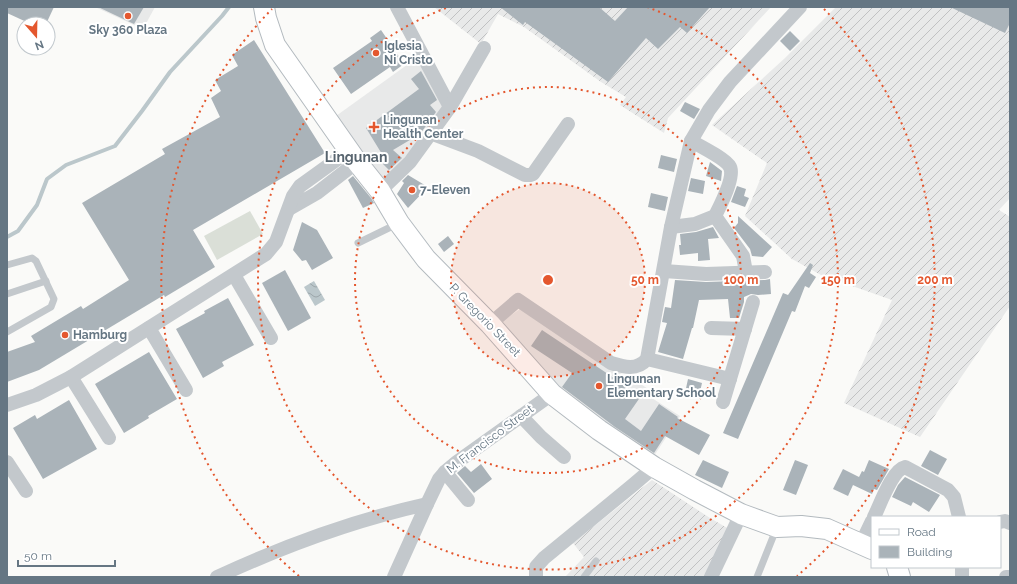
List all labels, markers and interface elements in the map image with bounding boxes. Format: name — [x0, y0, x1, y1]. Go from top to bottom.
marker: Sky 360 Plaza — [123, 11, 133, 21]
north arrow — [16, 16, 56, 56]
place label: Sky 360 Plaza — [89, 23, 167, 37]
text: N — [33, 37, 45, 52]
place label: Iglesia Ni Cristo — [384, 39, 433, 67]
marker: Iglesia Ni Cristo — [371, 48, 381, 58]
place label: Lingunan Health Center — [383, 113, 464, 141]
marker: Lingunan Health Center — [368, 121, 380, 133]
district label: Lingunan — [325, 149, 387, 165]
place label: 7-Eleven — [420, 183, 470, 197]
marker: 7-Eleven — [407, 185, 417, 195]
centre of rings — [541, 273, 555, 287]
text: 50 m — [631, 273, 659, 287]
text: 100 m — [724, 273, 758, 287]
text: 150 m — [821, 273, 855, 287]
text: 200 m — [917, 273, 953, 287]
street label: P. Gregorio Street — [447, 281, 523, 359]
place label: Hamburg — [73, 328, 127, 342]
marker: Hamburg — [60, 330, 70, 340]
place label: Lingunan Elementary School — [607, 372, 716, 400]
marker: Lingunan Elementary School — [594, 381, 604, 391]
street label: M. Francisco Street — [444, 402, 536, 476]
legend — [871, 516, 1001, 568]
text: Road — [907, 525, 936, 539]
scale bar — [18, 542, 115, 568]
text: Building — [907, 545, 953, 559]
text: 50 m — [24, 549, 52, 563]

